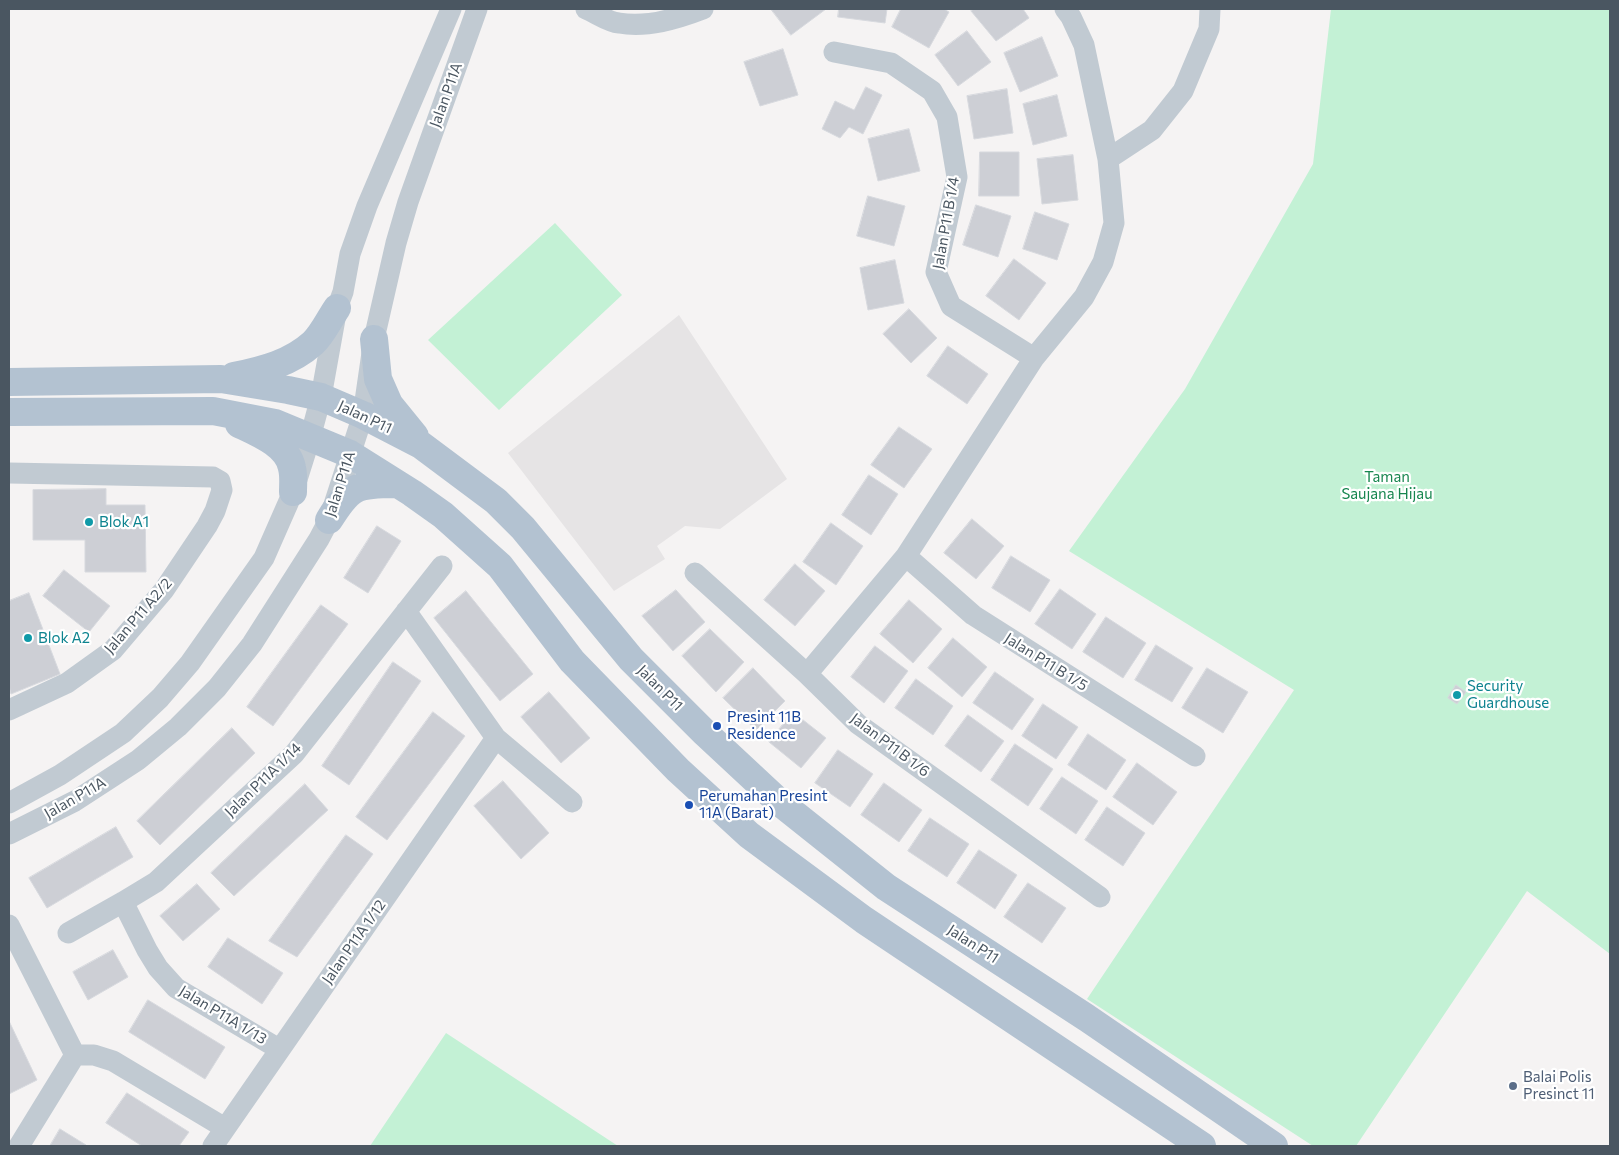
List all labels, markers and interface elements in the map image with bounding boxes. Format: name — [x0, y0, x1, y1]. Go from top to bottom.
street label: Jalan P11A — [426, 60, 466, 130]
street label: Jalan P11 B 1/4 — [929, 175, 963, 271]
street label: Jalan P11 — [335, 397, 395, 437]
street label: Jalan P11A — [321, 449, 359, 519]
park label: Taman Saujana Hijau — [1341, 468, 1433, 503]
place label: Blok A1 — [99, 513, 149, 531]
marker: Blok A1 — [83, 516, 95, 528]
street label: Jalan P11 A2/2 — [100, 575, 176, 657]
place label: Blok A2 — [38, 629, 90, 647]
street label: Jalan P11 B 1/5 — [1001, 629, 1091, 695]
marker: Blok A2 — [22, 632, 34, 644]
street label: Jalan P11 — [633, 661, 687, 715]
place label: Security Guardhouse — [1467, 677, 1549, 712]
marker: Security Guardhouse — [1451, 689, 1463, 701]
place label: Presint 11B Residence — [727, 708, 801, 743]
street label: Jalan P11 B 1/6 — [847, 709, 933, 781]
marker: Presint 11B Residence — [711, 720, 723, 732]
street label: Jalan P11A 1/14 — [221, 739, 305, 821]
street label: Jalan P11A — [41, 773, 109, 823]
place label: Perumahan Presint 11A (Barat) — [699, 787, 828, 822]
marker: Perumahan Presint 11A (Barat) — [683, 799, 695, 811]
street label: Jalan P11A 1/12 — [318, 896, 390, 988]
street label: Jalan P11 — [944, 921, 1002, 967]
street label: Jalan P11A 1/13 — [176, 982, 270, 1048]
place label: Balai Polis Presinct 11 — [1523, 1068, 1595, 1103]
marker: Balai Polis Presinct 11 — [1507, 1080, 1519, 1092]

